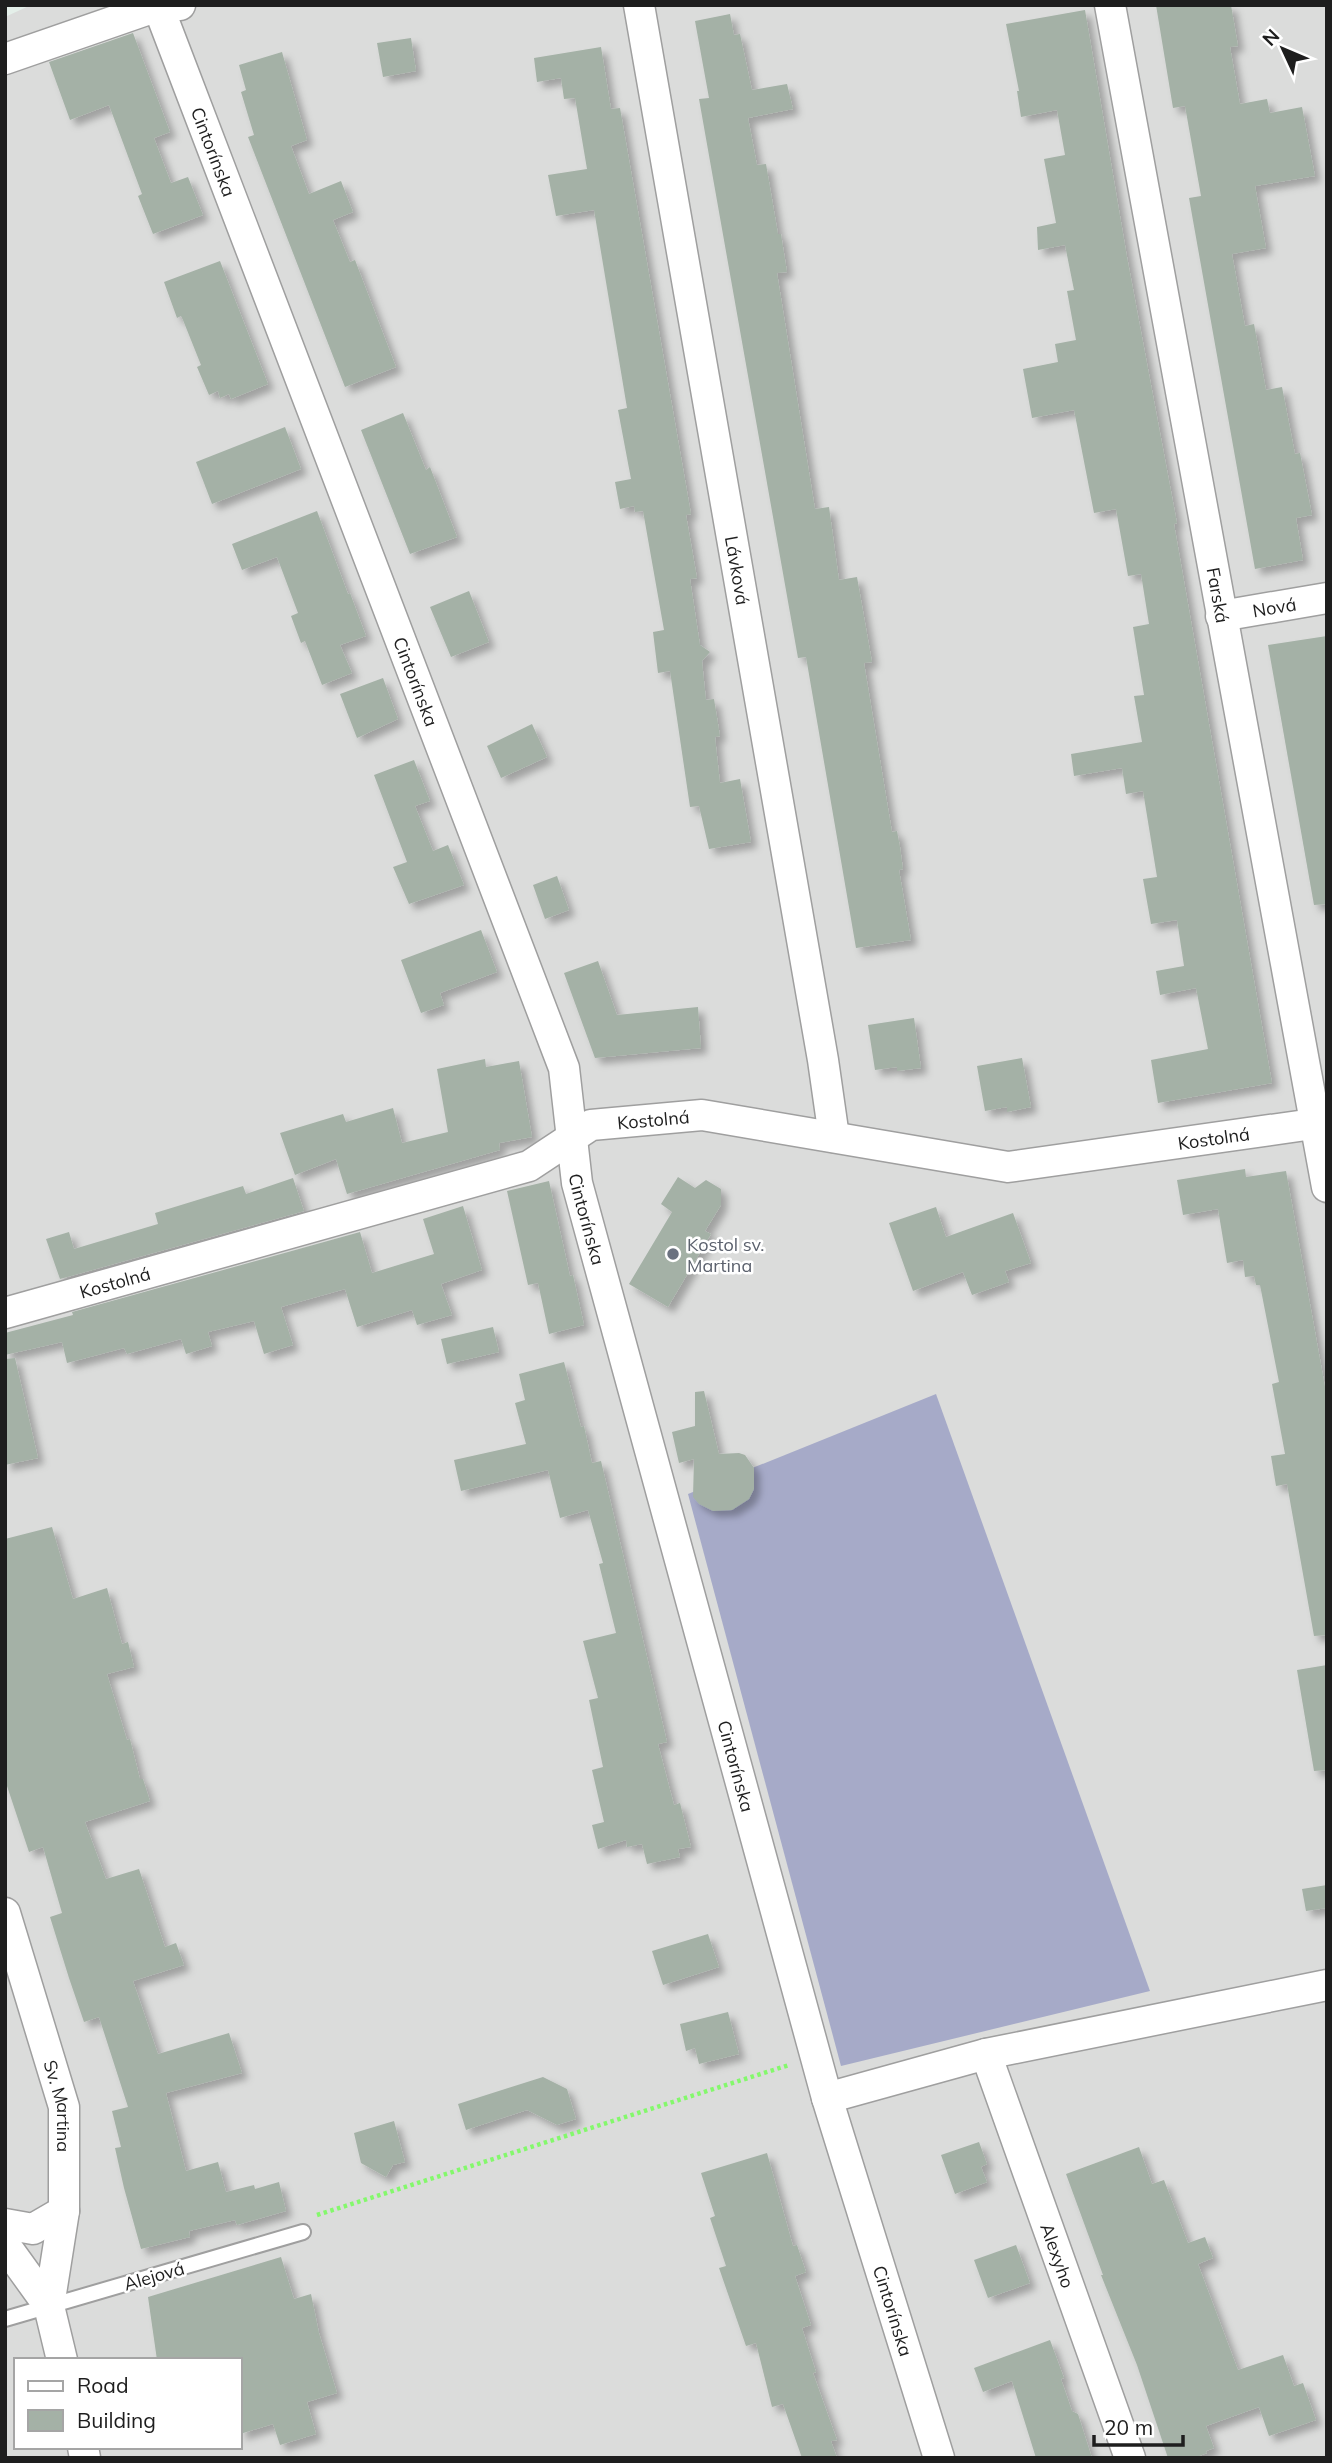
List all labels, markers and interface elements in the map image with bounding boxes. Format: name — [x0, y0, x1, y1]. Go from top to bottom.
north arrow — [1248, 14, 1318, 84]
text: N — [1257, 24, 1284, 51]
street label: Cintorínska — [186, 104, 241, 200]
street label: Lávková — [720, 534, 755, 607]
street label: Farská — [1202, 565, 1235, 625]
street label: Nová — [1251, 592, 1298, 622]
street label: Cintorínska — [389, 633, 444, 729]
street label: Kostolná — [616, 1105, 690, 1134]
street label: Kostolná — [1176, 1122, 1251, 1154]
street label: Cintorínska — [564, 1172, 610, 1267]
place label: Kostol sv. Martina — [687, 1233, 764, 1277]
marker: Kostol sv. Martina — [665, 1246, 681, 1262]
street label: Kostolná — [77, 1261, 153, 1303]
street label: Cintorínska — [713, 1718, 760, 1814]
street label: Sv. Martina — [39, 2057, 76, 2152]
street label: Alexyho — [1036, 2220, 1080, 2291]
street label: Alejová — [121, 2256, 187, 2296]
street label: Cintorínska — [868, 2262, 918, 2359]
legend — [14, 2358, 242, 2449]
text: Road — [77, 2372, 128, 2398]
scale bar — [1094, 2404, 1183, 2448]
text: Building — [77, 2407, 156, 2433]
text: 20 m — [1104, 2414, 1153, 2440]

